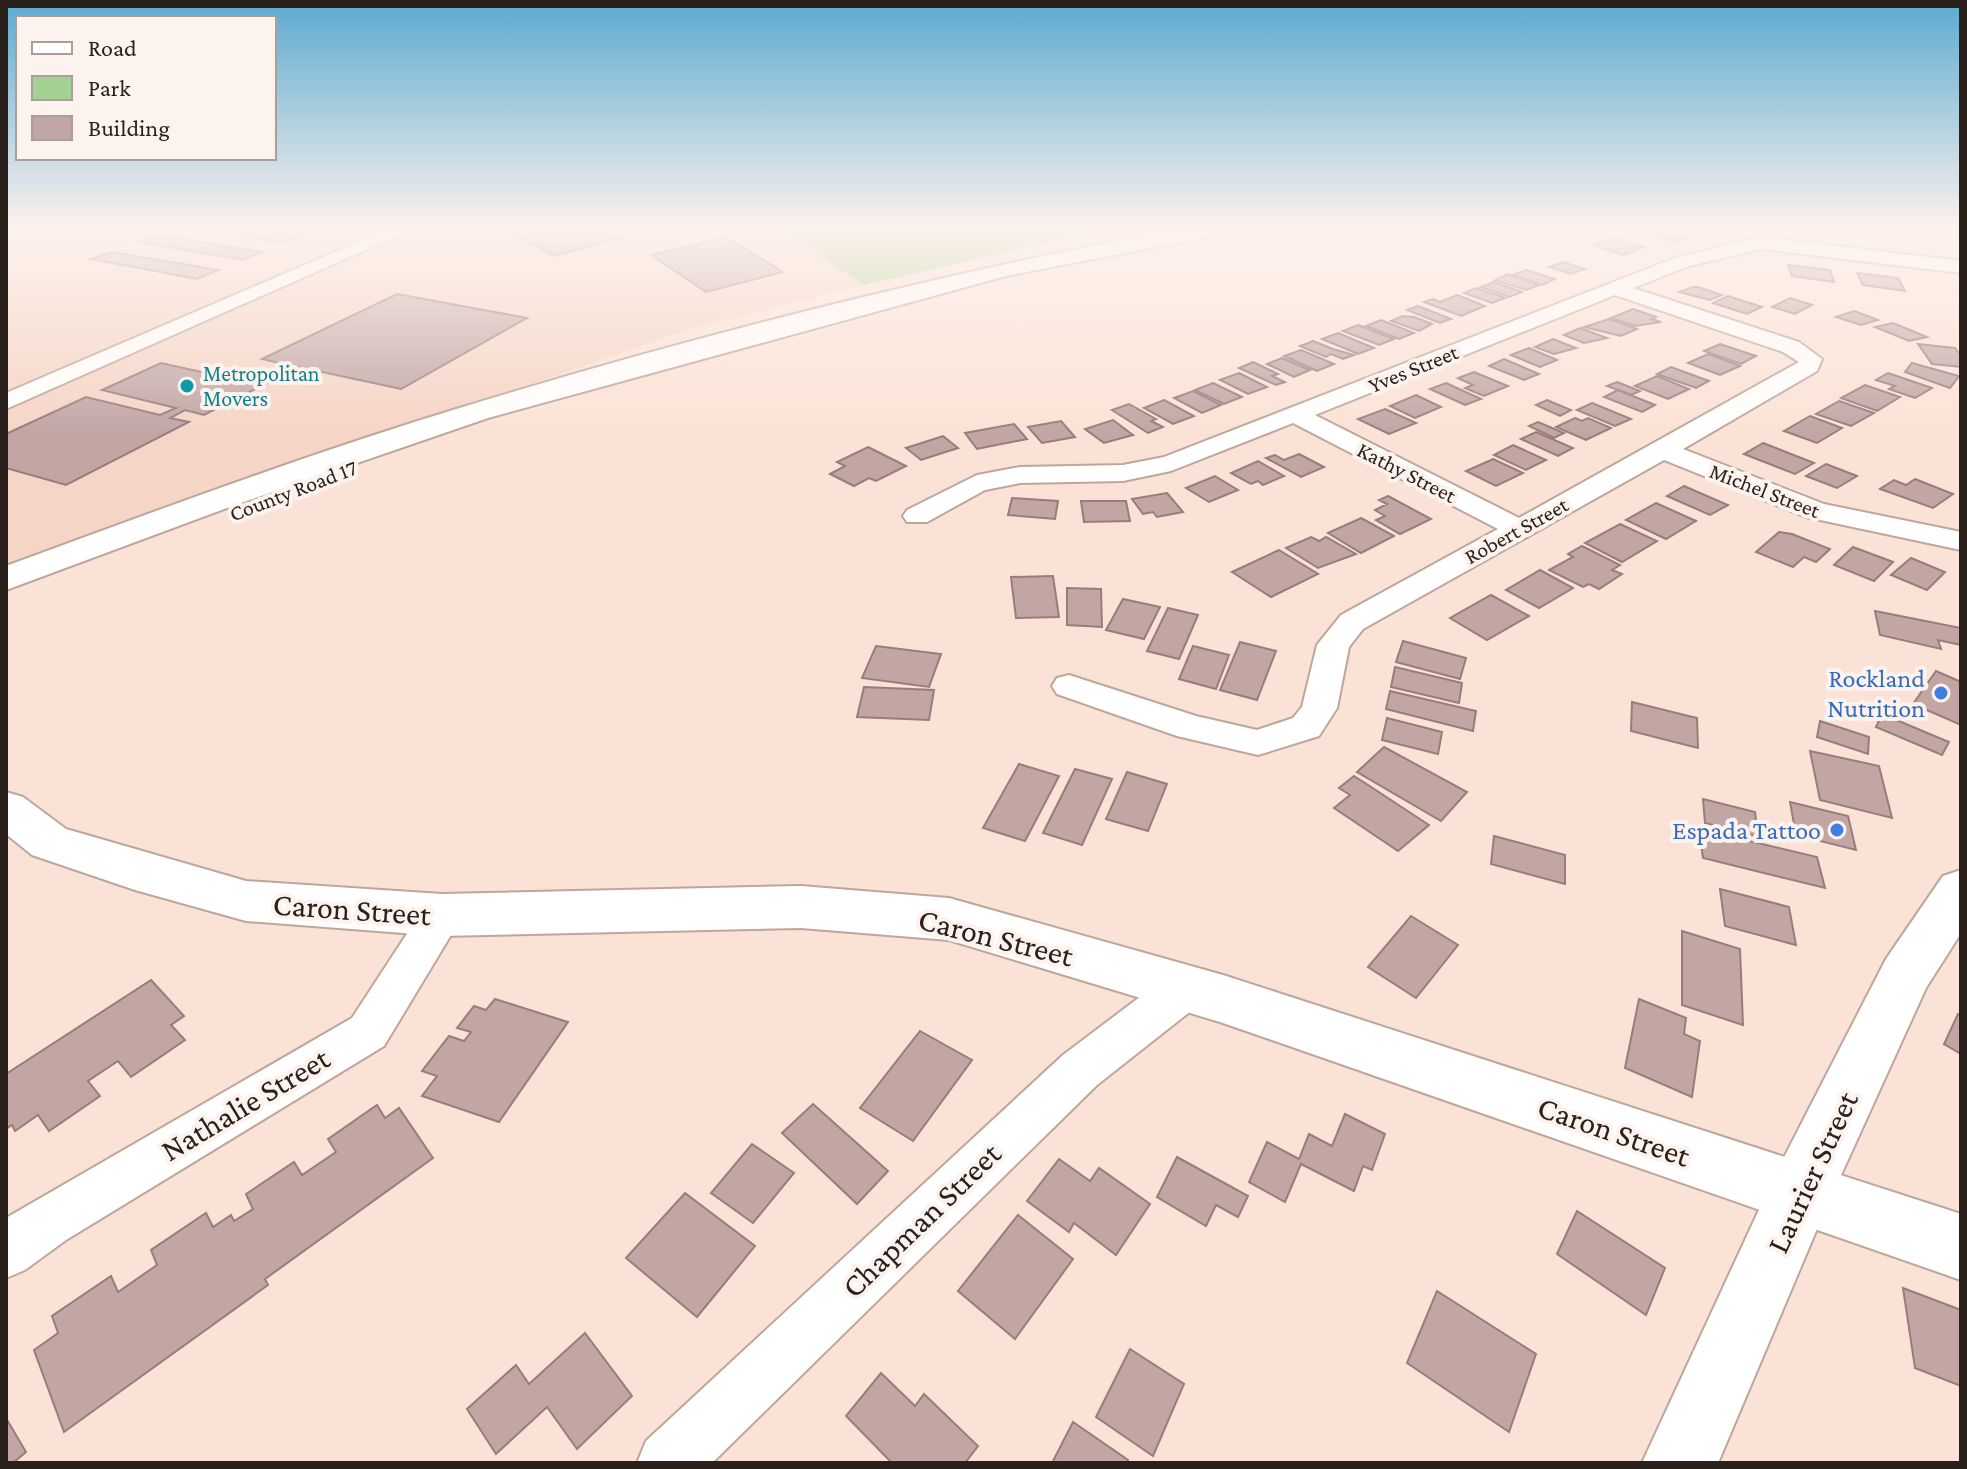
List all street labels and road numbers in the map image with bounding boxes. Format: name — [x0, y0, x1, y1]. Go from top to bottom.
street label: Yves Street — [1365, 339, 1462, 398]
street label: Kathy Street — [1353, 437, 1461, 508]
street label: County Road 17 — [226, 455, 361, 526]
street label: Michel Street — [1706, 458, 1824, 523]
street label: Robert Street — [1460, 491, 1573, 569]
street label: Caron Street — [272, 886, 433, 933]
street label: Caron Street — [915, 900, 1078, 974]
street label: Nathalie Street — [154, 1039, 336, 1168]
street label: Laurier Street — [1759, 1085, 1865, 1258]
street label: Caron Street — [1533, 1088, 1695, 1174]
street label: Chapman Street — [834, 1135, 1008, 1305]

